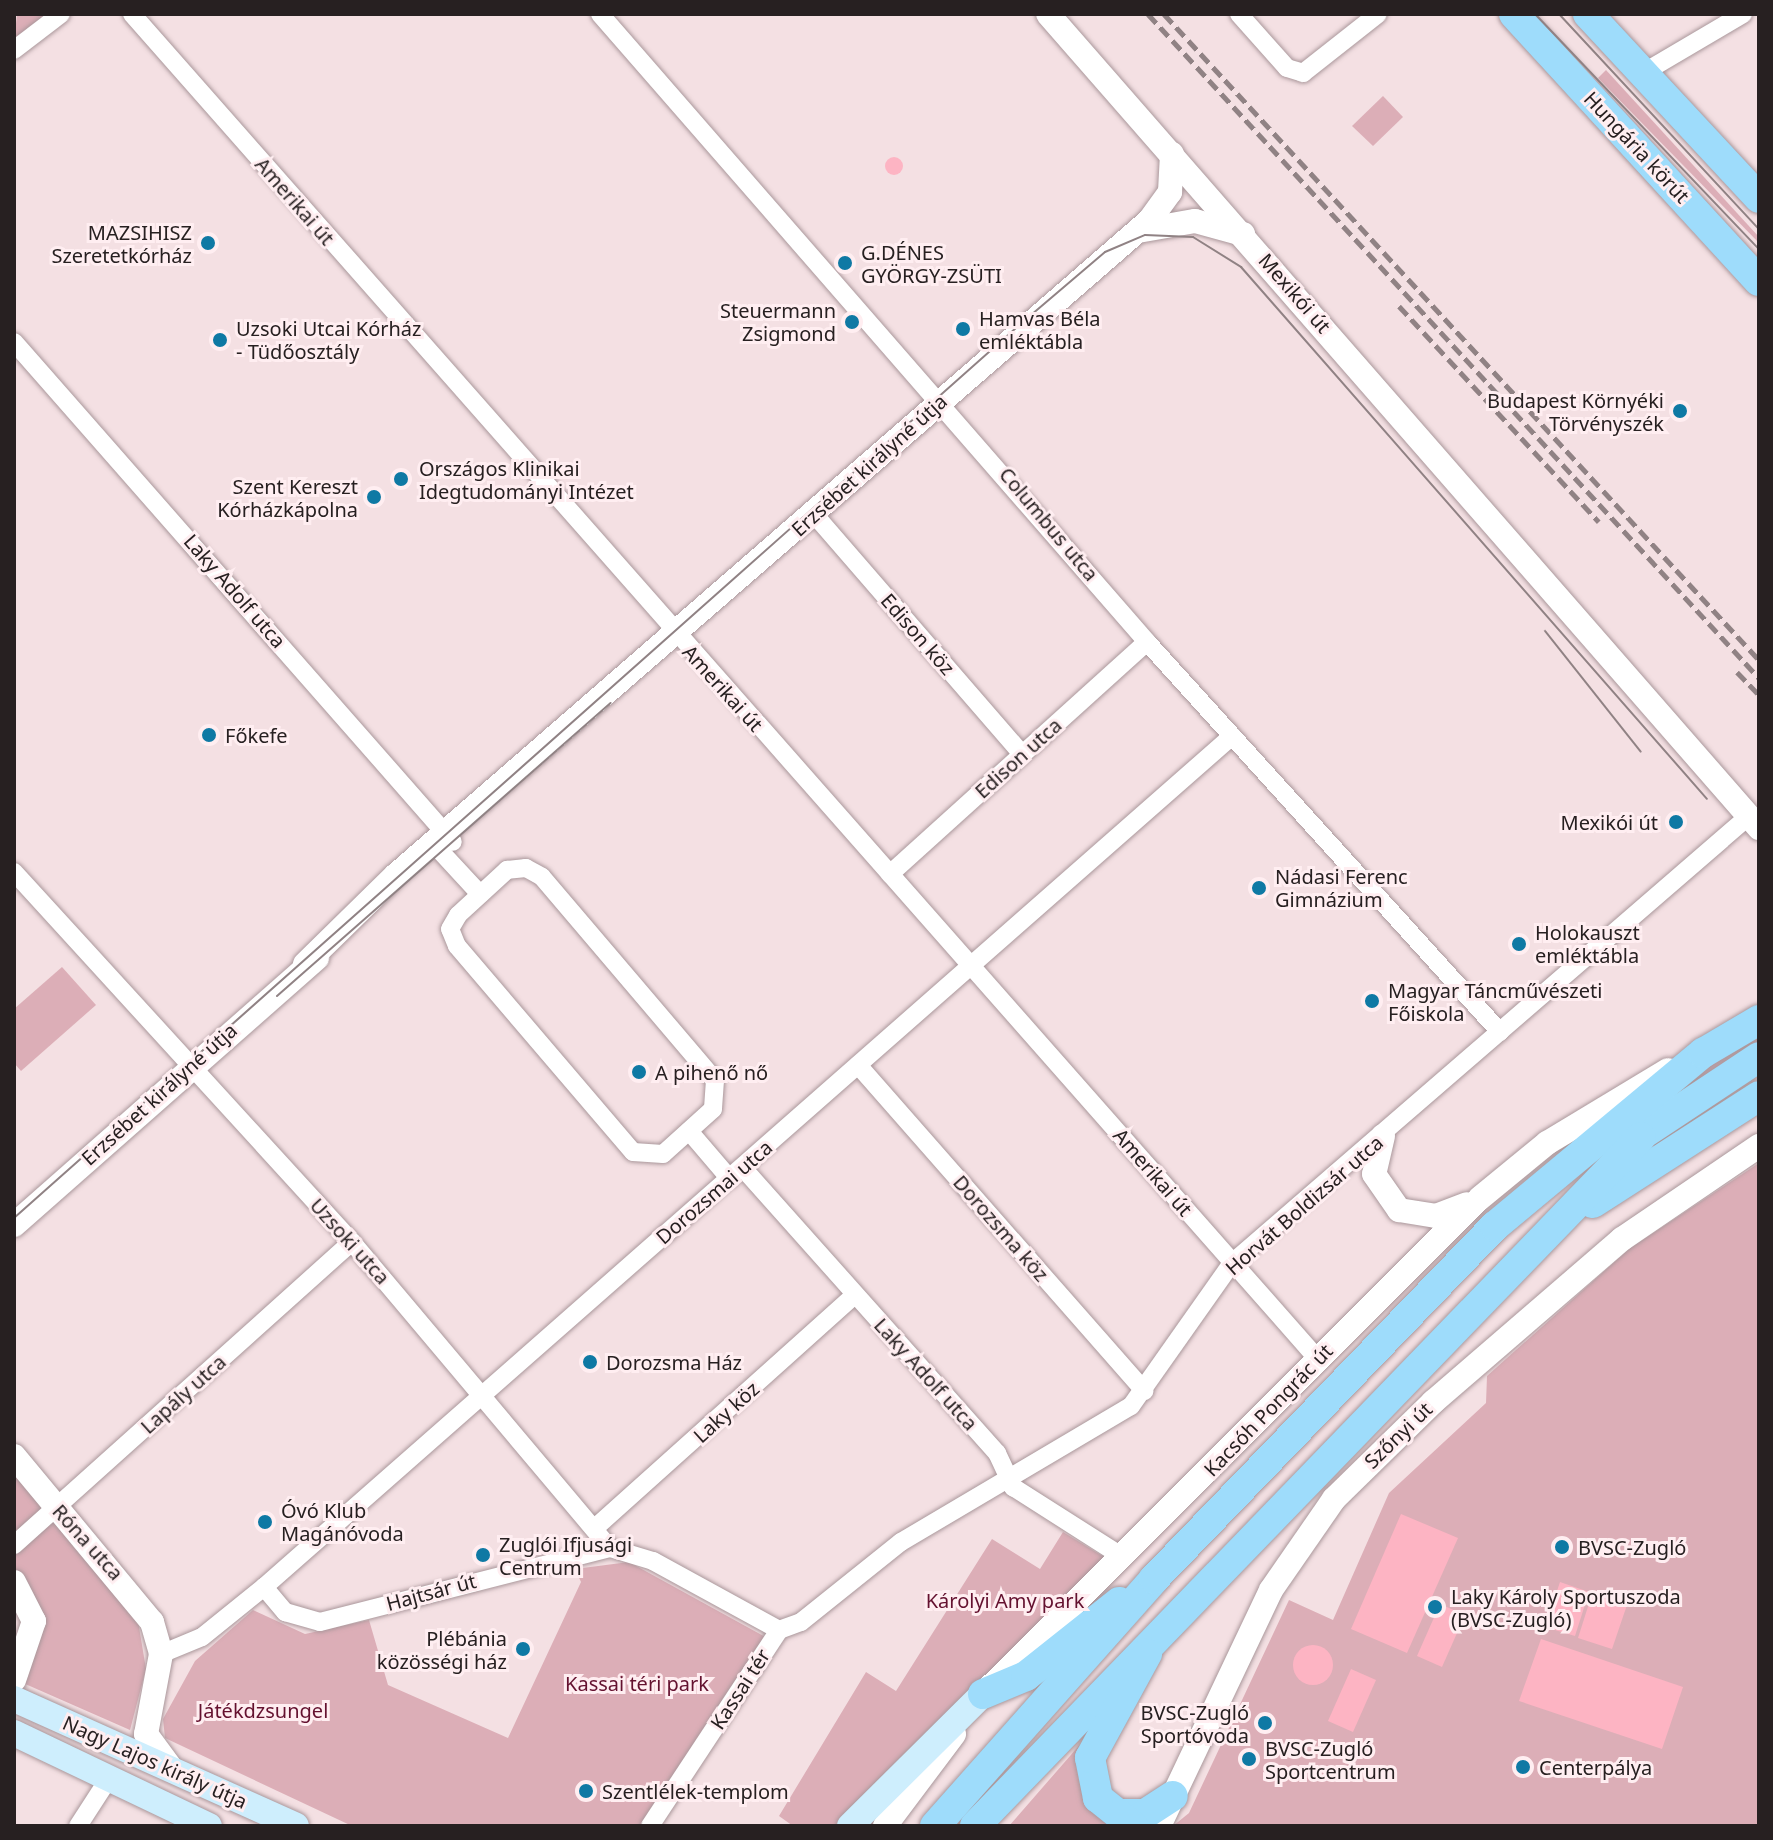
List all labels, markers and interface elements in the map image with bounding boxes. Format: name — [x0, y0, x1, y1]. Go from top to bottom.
street label: Hungária körút — [1579, 86, 1695, 208]
street label: Amerikai út — [251, 152, 339, 250]
place label: MAZSIHISZ Szeretetkórház — [51, 220, 192, 267]
marker: MAZSIHISZ Szeretetkórház — [199, 234, 217, 252]
place label: G.DÉNES GYÖRGY-ZSÜTI — [861, 240, 1002, 287]
street label: Mexikói út — [1254, 248, 1336, 338]
marker: G.DÉNES GYÖRGY-ZSÜTI — [836, 254, 854, 272]
place label: Steuermann Zsigmond — [720, 298, 836, 345]
place label: Hamvas Béla emléktábla — [979, 306, 1101, 353]
marker: Steuermann Zsigmond — [843, 313, 861, 331]
place label: Uzsoki Utcai Kórház - Tüdőosztály — [236, 316, 421, 363]
marker: Hamvas Béla emléktábla — [954, 320, 972, 338]
marker: Uzsoki Utcai Kórház - Tüdőosztály — [211, 331, 229, 349]
place label: Budapest Környéki Törvényszék — [1487, 388, 1664, 435]
street label: Erzsébet királyné útja — [786, 389, 952, 541]
marker: Budapest Környéki Törvényszék — [1671, 402, 1689, 420]
place label: Országos Klinikai Idegtudományi Intézet — [419, 456, 634, 503]
street label: Columbus utca — [995, 462, 1103, 586]
marker: Országos Klinikai Idegtudományi Intézet — [390, 468, 412, 490]
place label: Szent Kereszt Kórházkápolna — [217, 474, 358, 521]
marker: Szent Kereszt Kórházkápolna — [365, 488, 383, 506]
street label: Laky Adolf utca — [179, 529, 291, 653]
street label: Edison köz — [876, 588, 960, 680]
street label: Amerikai út — [678, 640, 768, 736]
street label: Edison utca — [970, 713, 1066, 803]
place label: Főkefe — [225, 723, 288, 747]
marker: Főkefe — [200, 726, 218, 744]
place label: Mexikói út — [1561, 810, 1658, 834]
marker: Mexikói út — [1665, 811, 1687, 833]
place label: Nádasi Ferenc Gimnázium — [1275, 864, 1408, 911]
marker: Nádasi Ferenc Gimnázium — [1250, 879, 1268, 897]
place label: Holokauszt emléktábla — [1535, 920, 1640, 967]
marker: Holokauszt emléktábla — [1510, 935, 1528, 953]
place label: Magyar Táncművészeti Főiskola — [1388, 978, 1602, 1025]
marker: Magyar Táncművészeti Főiskola — [1363, 992, 1381, 1010]
street label: Erzsébet királyné útja — [76, 1018, 242, 1170]
place label: A pihenő nő — [655, 1060, 768, 1084]
marker: A pihenő nő — [630, 1063, 648, 1081]
street label: Amerikai út — [1109, 1123, 1197, 1221]
street label: Horvát Boldizsár utca — [1220, 1130, 1388, 1280]
street label: Dorozsmai utca — [651, 1135, 777, 1249]
street label: Dorozsma köz — [948, 1170, 1054, 1286]
street label: Uzsoki utca — [305, 1193, 395, 1289]
street label: Laky Adolf utca — [869, 1313, 983, 1435]
street label: Kacsóh Pongrác út — [1199, 1339, 1337, 1481]
street label: Lapály utca — [136, 1350, 230, 1438]
place label: Dorozsma Ház — [606, 1350, 742, 1374]
marker: Dorozsma Ház — [581, 1353, 599, 1371]
street label: Laky köz — [688, 1376, 764, 1448]
street label: Szőnyi út — [1359, 1397, 1437, 1473]
place label: Óvó Klub Magánóvoda — [281, 1498, 404, 1545]
street label: Róna utca — [48, 1499, 128, 1585]
marker: Óvó Klub Magánóvoda — [256, 1513, 274, 1531]
place label: Zuglói Ifjusági Centrum — [499, 1532, 632, 1579]
place label: BVSC-Zugló — [1578, 1535, 1686, 1559]
marker: BVSC-Zugló — [1553, 1538, 1571, 1556]
marker: Zuglói Ifjusági Centrum — [474, 1546, 492, 1564]
street label: Hajtsár út — [383, 1568, 479, 1616]
place label: Laky Károly Sportuszoda (BVSC-Zugló) — [1451, 1584, 1681, 1631]
park label: Károlyi Amy park — [926, 1588, 1084, 1612]
marker: Laky Károly Sportuszoda (BVSC-Zugló) — [1426, 1598, 1444, 1616]
place label: Plébánia közösségi ház — [377, 1626, 507, 1673]
marker: Plébánia közösségi ház — [514, 1640, 532, 1658]
street label: Kassai tér — [705, 1644, 775, 1734]
park label: Kassai téri park — [565, 1671, 709, 1695]
park label: Játékdzsungel — [198, 1698, 328, 1722]
place label: BVSC-Zugló Sportóvoda — [1141, 1700, 1249, 1747]
street label: Nagy Lajos király útja — [59, 1711, 251, 1813]
marker: BVSC-Zugló Sportóvoda — [1256, 1714, 1274, 1732]
place label: BVSC-Zugló Sportcentrum — [1265, 1736, 1396, 1783]
marker: BVSC-Zugló Sportcentrum — [1240, 1750, 1258, 1768]
place label: Centerpálya — [1539, 1755, 1652, 1779]
marker: Centerpálya — [1514, 1758, 1532, 1776]
place label: Szentlélek-templom — [602, 1779, 789, 1803]
marker: Szentlélek-templom — [577, 1782, 595, 1800]

